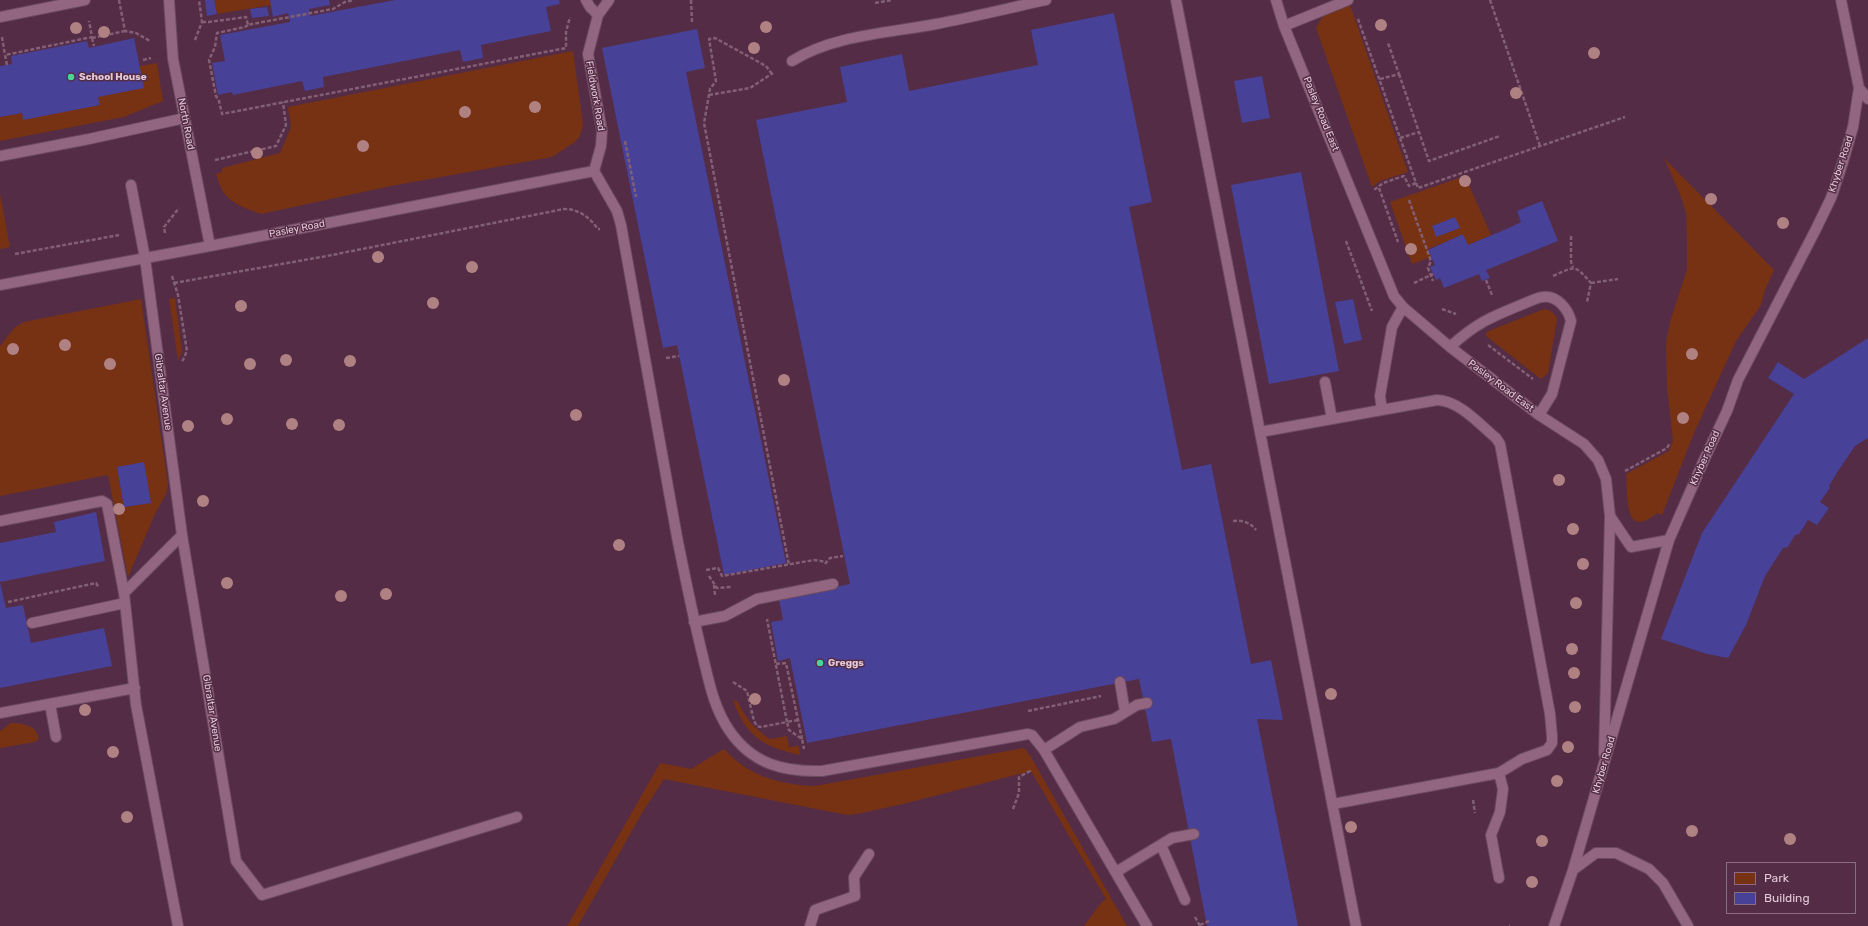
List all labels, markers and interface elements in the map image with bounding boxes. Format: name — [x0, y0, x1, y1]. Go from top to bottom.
street label: Fieldwork Road — [583, 60, 607, 132]
place label: School House — [79, 71, 147, 83]
marker: School House — [66, 72, 76, 82]
street label: Pasley Road East — [1301, 75, 1341, 153]
street label: North Road — [175, 97, 197, 151]
street label: Khyber Road — [1826, 134, 1856, 194]
street label: Pasley Road — [268, 218, 326, 240]
street label: Gibraltar Avenue — [152, 353, 174, 431]
street label: Pasley Road East — [1466, 357, 1536, 415]
street label: Khyber Road — [1688, 429, 1722, 487]
place label: Greggs — [828, 657, 864, 669]
marker: Greggs — [815, 658, 825, 668]
street label: Gibraltar Avenue — [200, 674, 224, 752]
street label: Khyber Road — [1590, 735, 1618, 795]
legend — [1726, 862, 1856, 914]
text: Park — [1764, 871, 1789, 885]
text: Building — [1764, 891, 1810, 905]

